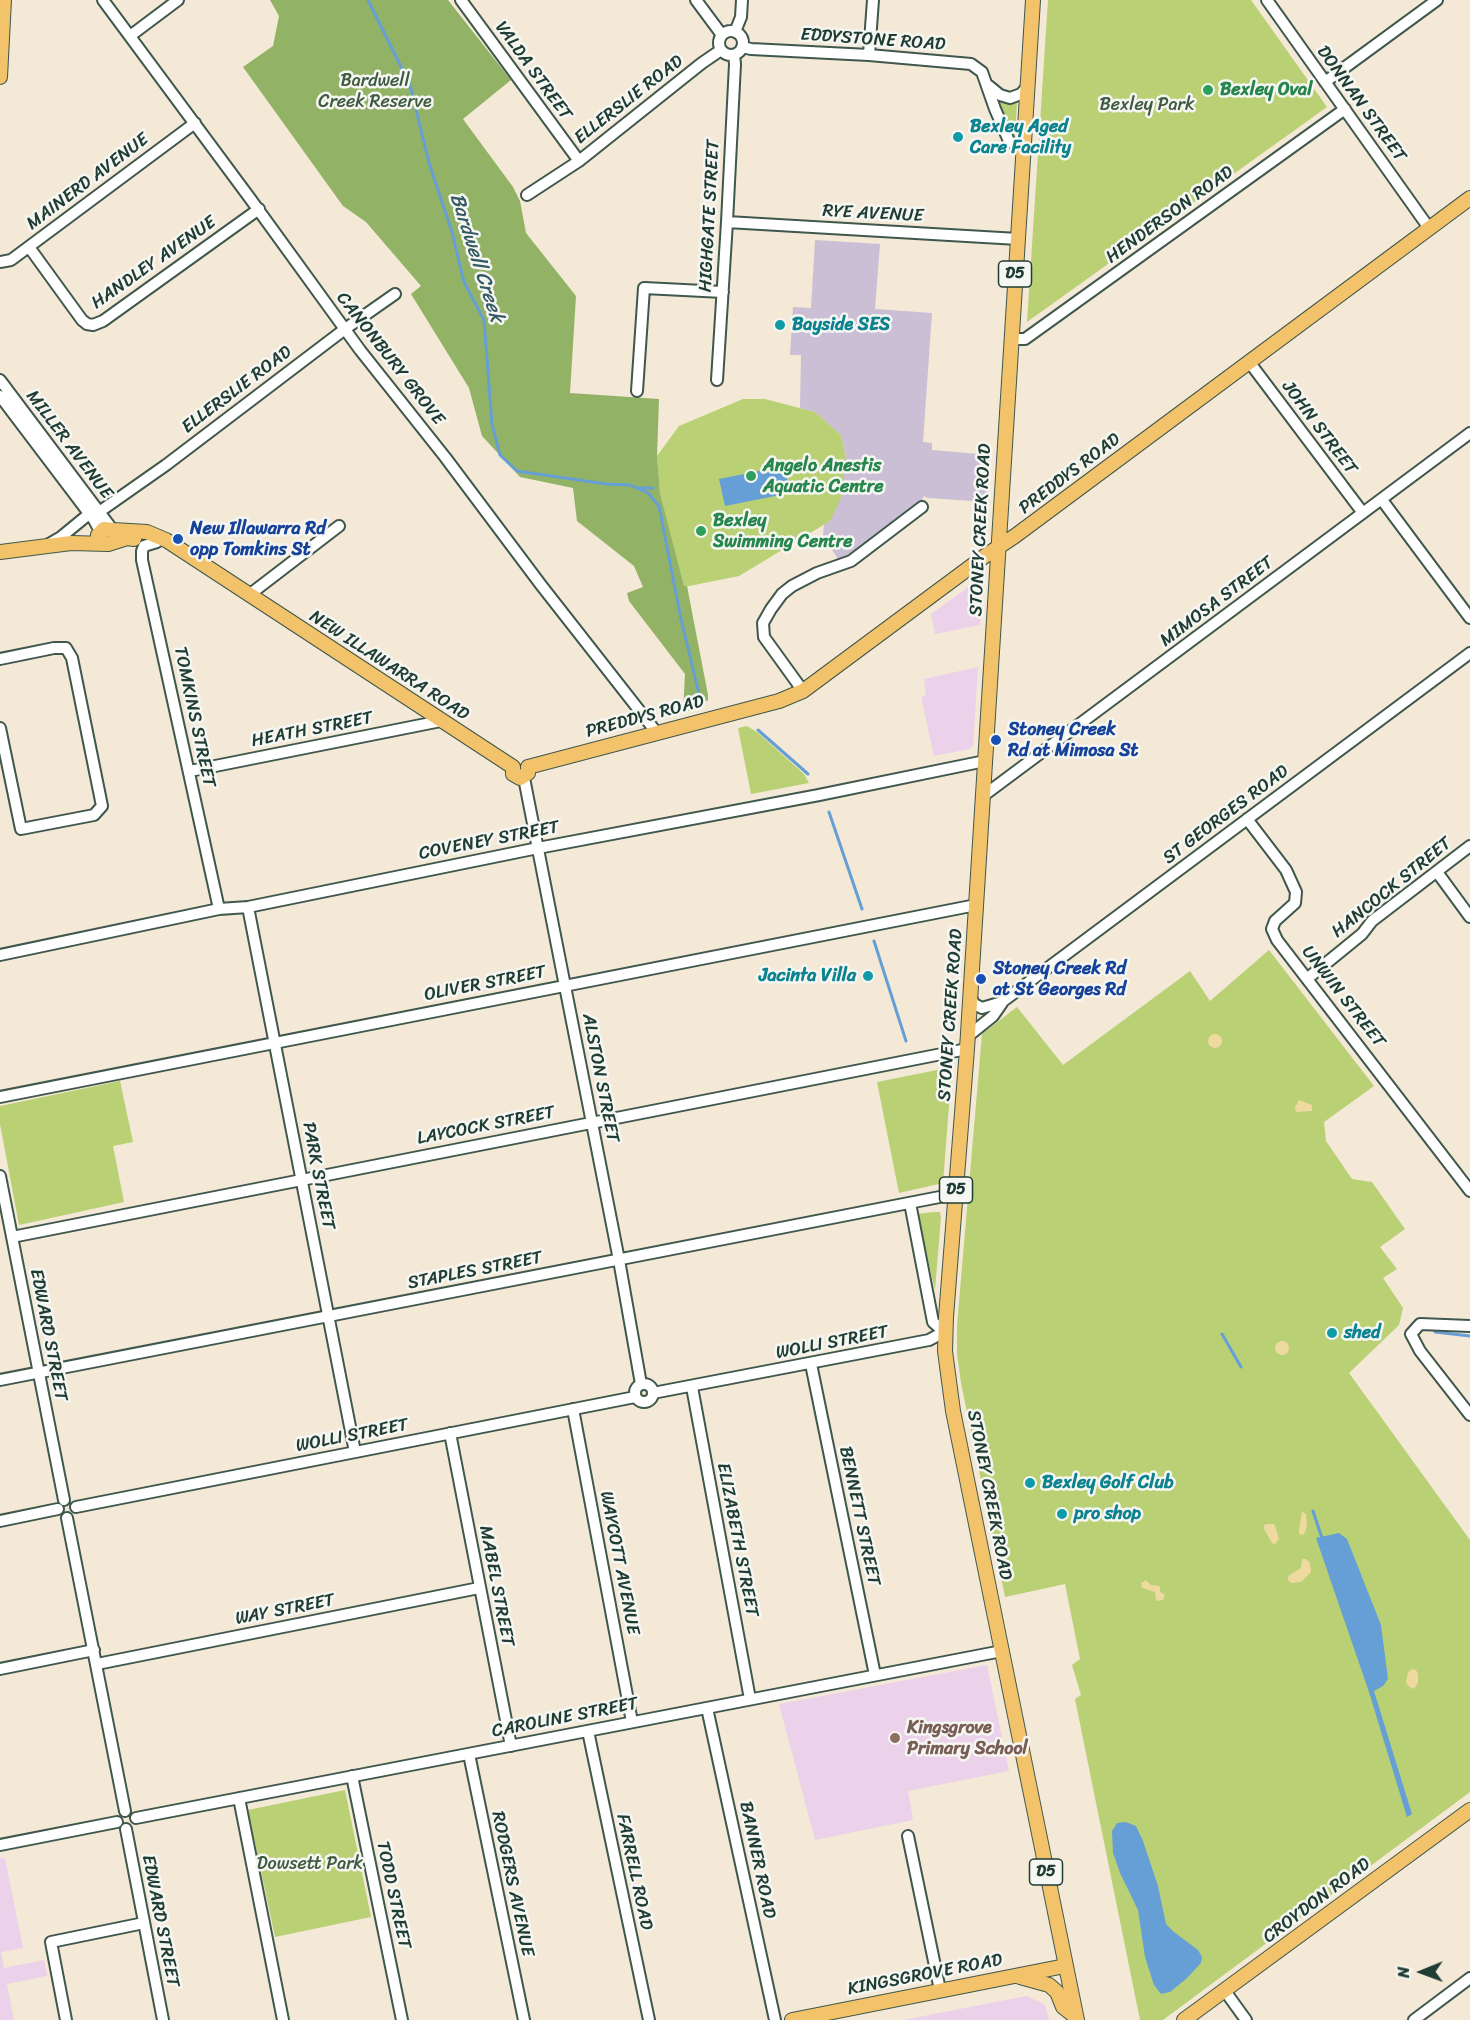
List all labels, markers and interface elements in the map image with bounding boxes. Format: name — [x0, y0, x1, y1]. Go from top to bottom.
street label: VALDA STREET — [490, 17, 576, 125]
street label: EDDYSTONE ROAD — [800, 24, 946, 56]
street label: DONNAN STREET — [1312, 42, 1410, 166]
street label: ELLERSLIE ROAD — [570, 51, 688, 149]
park label: Bardwell Creek Reserve — [318, 70, 432, 112]
place label: Bexley Oval — [1220, 79, 1312, 101]
marker: Bexley Oval — [1201, 83, 1215, 97]
park label: Bexley Park — [1100, 94, 1194, 116]
place label: Bexley Aged Care Facility — [970, 116, 1071, 158]
street label: MAINERD AVENUE — [23, 129, 153, 235]
marker: Bexley Aged Care Facility — [951, 130, 965, 144]
street label: HIGHGATE STREET — [695, 139, 725, 293]
street label: HENDERSON ROAD — [1102, 161, 1238, 269]
water label: Bardwell Creek — [444, 191, 508, 325]
street label: RYE AVENUE — [822, 201, 924, 227]
street label: HANDLEY AVENUE — [87, 212, 221, 314]
road number: D5 — [998, 261, 1032, 287]
street label: CANONBURY GROVE — [331, 288, 449, 430]
place label: Bayside SES — [792, 314, 890, 336]
marker: Bayside SES — [773, 318, 787, 332]
street label: ELLERSLIE ROAD — [178, 342, 296, 438]
street label: JOHN STREET — [1277, 377, 1361, 479]
street label: MILLER AVENUE — [21, 386, 117, 504]
street label: PREDDYS ROAD — [1015, 429, 1125, 519]
street label: STONEY CREEK ROAD — [966, 443, 996, 617]
place label: Angelo Anestis Aquatic Centre — [763, 455, 883, 498]
marker: Angelo Anestis Aquatic Centre — [744, 469, 758, 483]
place label: Bexley Swimming Centre — [713, 510, 852, 552]
place label: New Illawarra Rd opp Tomkins St — [190, 518, 326, 560]
marker: Bexley Swimming Centre — [694, 524, 708, 538]
marker: New Illawarra Rd opp Tomkins St — [171, 532, 185, 546]
street label: MIMOSA STREET — [1156, 552, 1278, 652]
street label: NEW ILLAWARRA ROAD — [305, 606, 473, 726]
street label: TOMKINS STREET — [169, 645, 219, 789]
street label: PREDDYS ROAD — [584, 691, 706, 743]
street label: HEATH STREET — [250, 708, 374, 752]
place label: Stoney Creek Rd at Mimosa St — [1008, 719, 1138, 762]
marker: Stoney Creek Rd at Mimosa St — [989, 733, 1003, 747]
street label: ST GEORGES ROAD — [1159, 761, 1293, 869]
street label: COVENEY STREET — [417, 817, 561, 865]
street label: HANCOCK STREET — [1328, 833, 1456, 943]
street label: STONEY CREEK ROAD — [934, 928, 968, 1102]
street label: UNWIN STREET — [1297, 942, 1389, 1052]
place label: Stoney Creek Rd at St Georges Rd — [993, 958, 1126, 1000]
street label: OLIVER STREET — [422, 962, 548, 1006]
place label: Jacinta Villa — [759, 965, 856, 987]
marker: Jacinta Villa — [861, 969, 875, 983]
marker: Stoney Creek Rd at St Georges Rd — [974, 972, 988, 986]
street label: ALSTON STREET — [577, 1012, 623, 1144]
street label: LAYCOCK STREET — [415, 1102, 557, 1150]
street label: PARK STREET — [297, 1120, 339, 1232]
road number: D5 — [940, 1177, 972, 1203]
street label: STAPLES STREET — [406, 1247, 544, 1295]
street label: EDWARD STREET — [25, 1267, 71, 1403]
street label: WOLLI STREET — [774, 1322, 890, 1364]
place label: shed — [1344, 1322, 1380, 1344]
marker: shed — [1325, 1326, 1339, 1340]
street label: STONEY CREEK ROAD — [962, 1408, 1016, 1582]
street label: WOLLI STREET — [294, 1415, 410, 1457]
street label: BENNETT STREET — [834, 1445, 884, 1587]
street label: ELIZABETH STREET — [711, 1461, 763, 1619]
place label: Bexley Golf Club — [1042, 1472, 1174, 1494]
marker: Bexley Golf Club — [1023, 1476, 1037, 1490]
street label: WAYCOTT AVENUE — [594, 1489, 644, 1637]
place label: pro shop — [1074, 1503, 1141, 1525]
marker: pro shop — [1055, 1507, 1069, 1521]
street label: MABEL STREET — [474, 1524, 518, 1648]
street label: WAY STREET — [234, 1590, 336, 1630]
street label: CAROLINE STREET — [490, 1693, 640, 1743]
place label: Kingsgrove Primary School — [907, 1717, 1028, 1760]
marker: Kingsgrove Primary School — [888, 1731, 902, 1745]
street label: BANNER ROAD — [734, 1799, 780, 1921]
street label: RODGERS AVENUE — [486, 1809, 538, 1959]
street label: FARRELL ROAD — [611, 1812, 657, 1932]
street label: TODD STREET — [371, 1839, 415, 1951]
street label: EDWARD STREET — [137, 1853, 183, 1989]
park label: Dowsett Park — [257, 1853, 363, 1875]
street label: CROYDON ROAD — [1259, 1854, 1375, 1948]
road number: D5 — [1030, 1859, 1062, 1885]
north arrow — [1392, 1942, 1452, 2002]
street label: KINGSGROVE ROAD — [846, 1949, 1004, 2001]
text: N — [1389, 1967, 1418, 1978]

